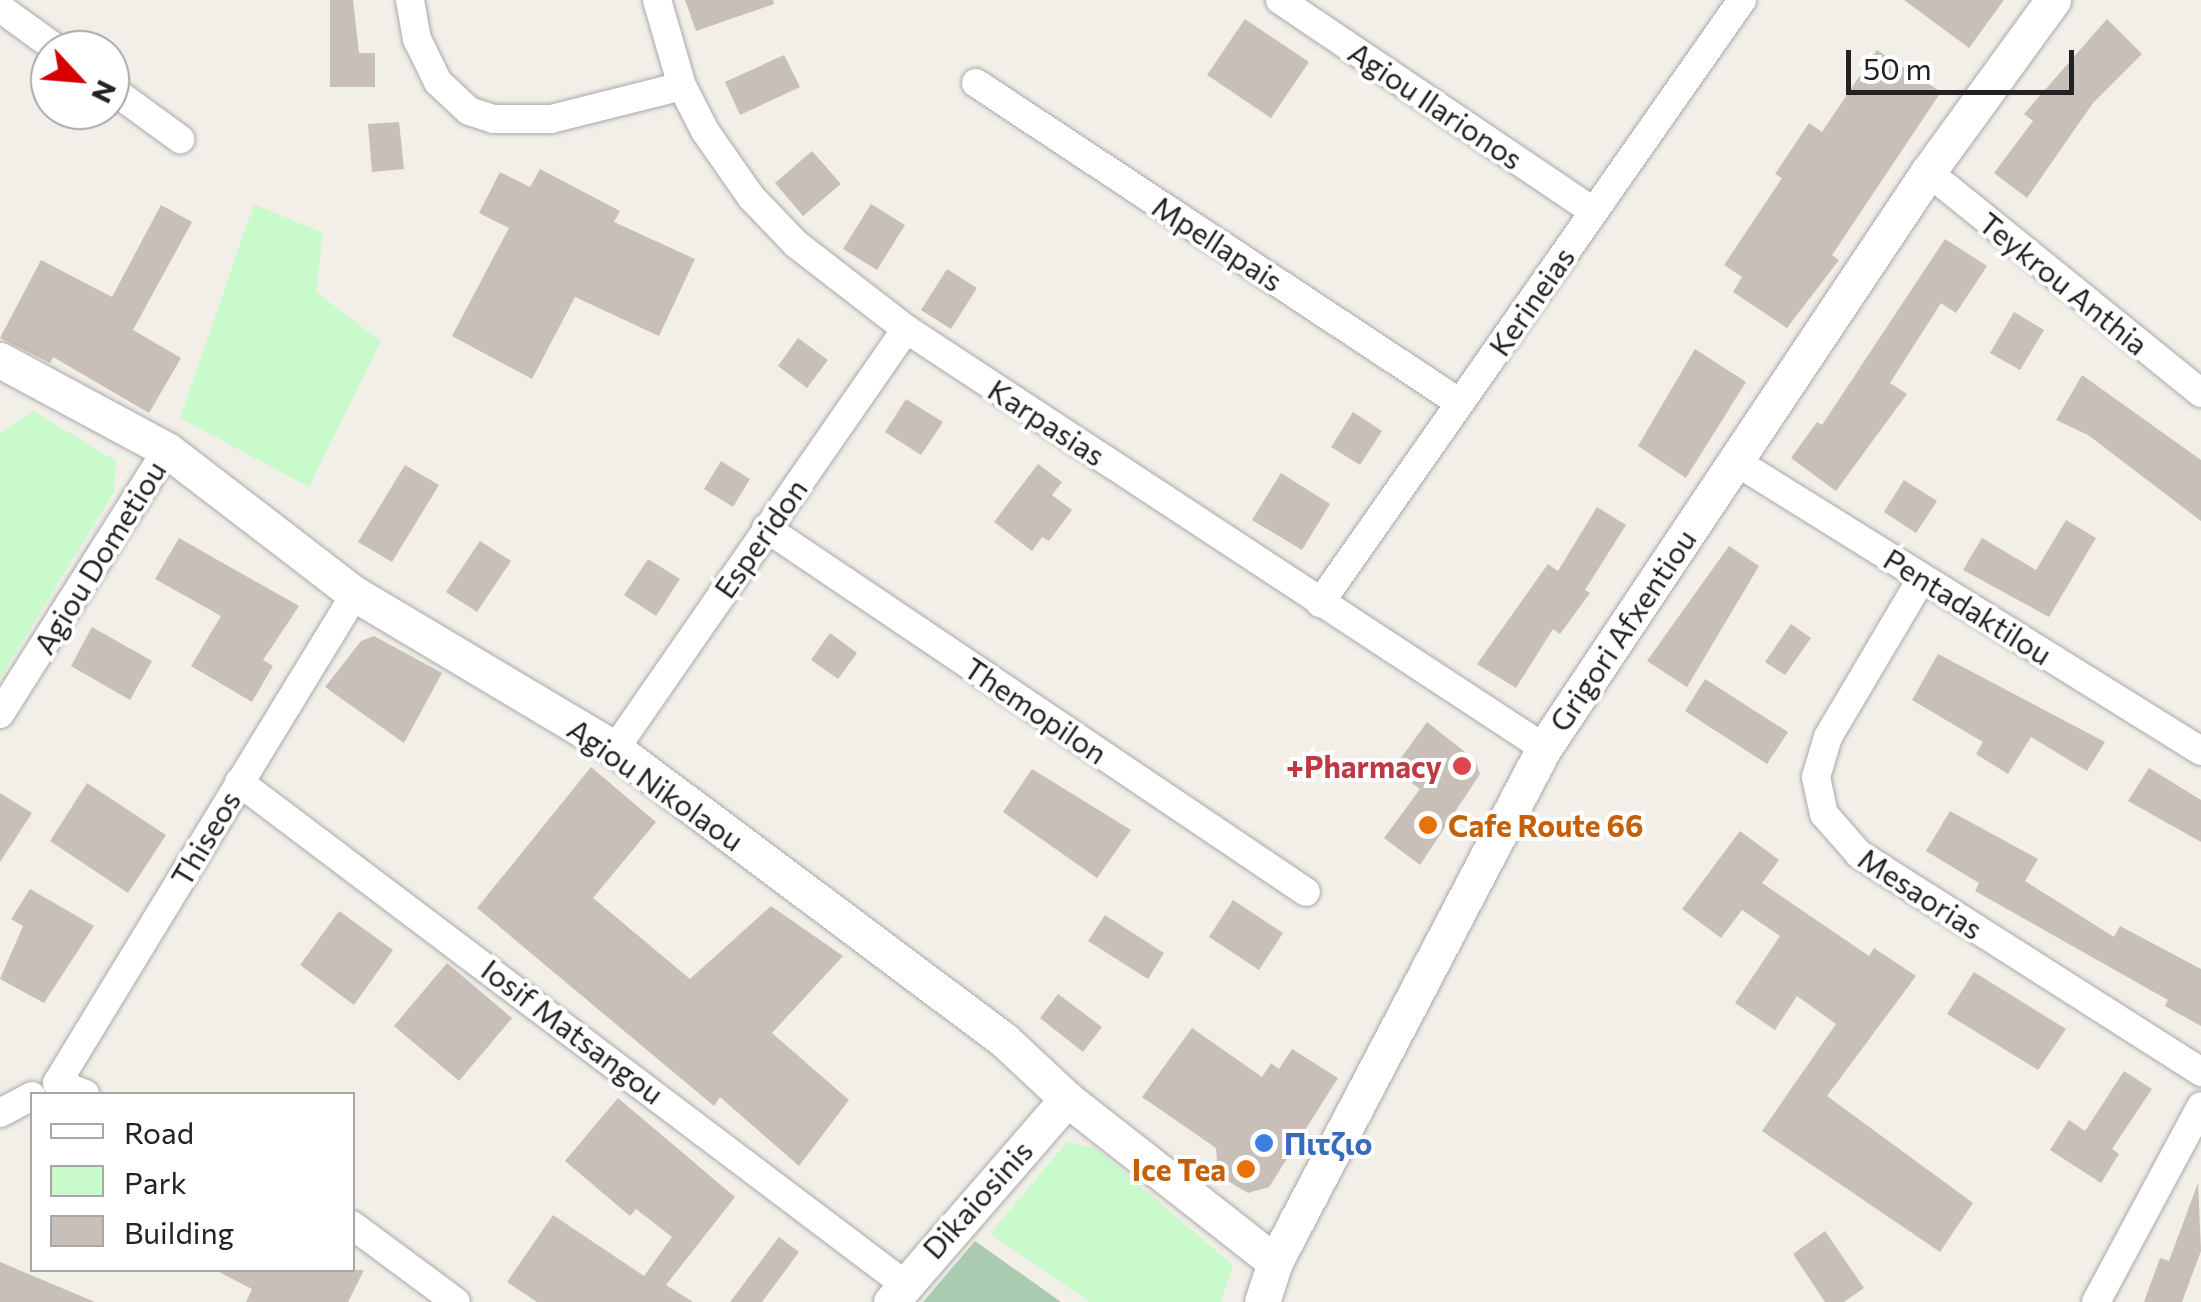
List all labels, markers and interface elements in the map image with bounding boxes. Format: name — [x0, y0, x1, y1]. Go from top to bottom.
north arrow — [30, 30, 130, 130]
scale bar — [1851, 30, 2078, 92]
street label: Agiou Ilarionos — [1342, 34, 1530, 176]
text: 50 m — [1863, 49, 1932, 86]
text: N — [85, 75, 125, 109]
street label: Mpellapais — [1146, 188, 1290, 298]
street label: Teykrou Anthia — [1972, 204, 2156, 362]
street label: Kerineias — [1481, 240, 1581, 362]
street label: Karpasias — [982, 371, 1112, 473]
street label: Agiou Dometiou — [25, 454, 173, 660]
street label: Esperidon — [706, 472, 814, 604]
street label: Grigori Afxentiou — [1541, 522, 1703, 738]
street label: Pentadaktilou — [1878, 540, 2058, 672]
street label: Themopilon — [958, 649, 1114, 771]
street label: Agiou Nikolaou — [561, 710, 751, 858]
place label: +Pharmacy — [1286, 748, 1442, 784]
marker: +Pharmacy — [1451, 755, 1473, 777]
street label: Thiseos — [163, 784, 247, 892]
place label: Cafe Route 66 — [1448, 807, 1643, 843]
marker: Cafe Route 66 — [1417, 814, 1439, 836]
street label: Mesaorias — [1852, 840, 1990, 946]
street label: Iosif Matsangou — [475, 951, 671, 1111]
legend — [30, 1092, 355, 1272]
text: Road — [124, 1113, 194, 1150]
place label: Πιτζιο — [1284, 1125, 1372, 1161]
street label: Dikaiosinis — [914, 1132, 1040, 1266]
marker: Πιτζιο — [1253, 1132, 1275, 1154]
place label: Ice Tea — [1132, 1151, 1226, 1187]
marker: Ice Tea — [1235, 1158, 1257, 1180]
text: Park — [124, 1163, 187, 1200]
text: Building — [124, 1213, 234, 1250]

